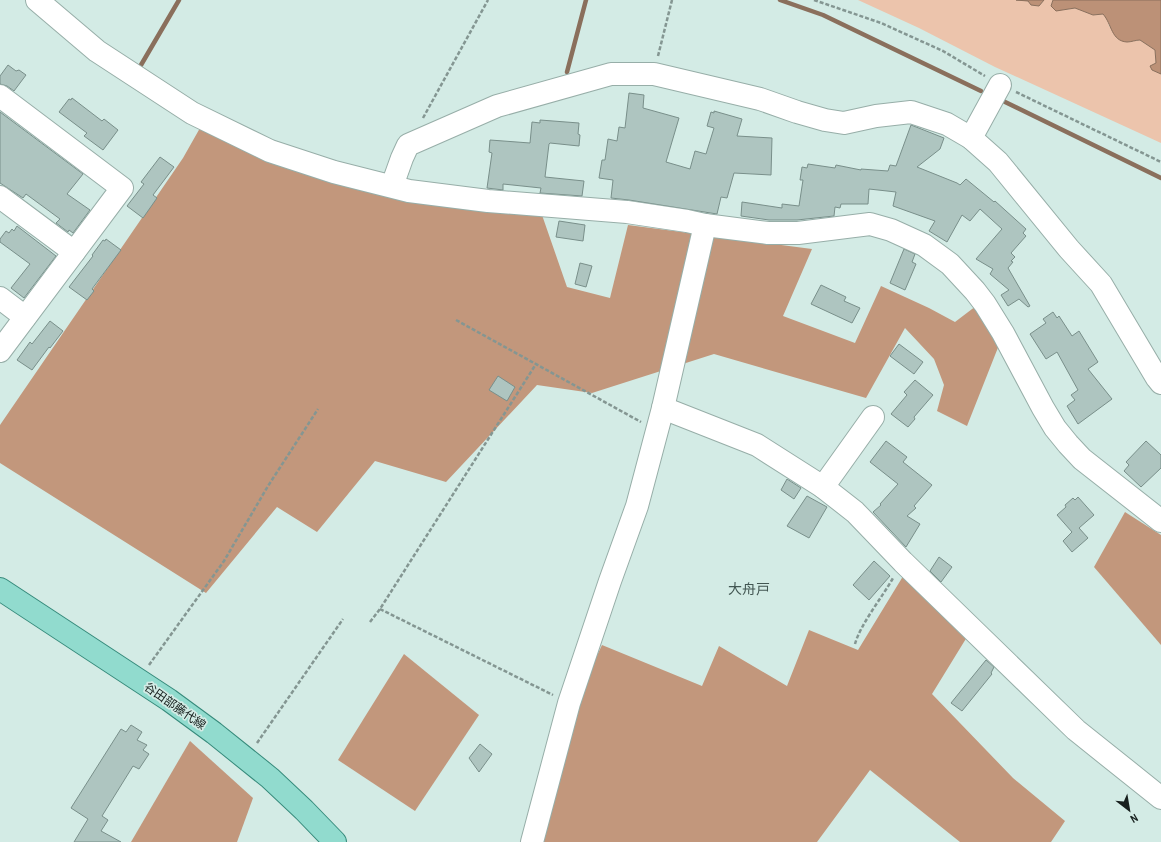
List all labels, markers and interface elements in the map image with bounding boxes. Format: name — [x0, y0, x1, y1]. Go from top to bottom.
district label: 大舟戸 — [728, 580, 770, 598]
street label: 谷田部藤代線 — [141, 679, 209, 733]
north arrow — [1109, 790, 1149, 830]
text: N — [1128, 811, 1141, 826]

